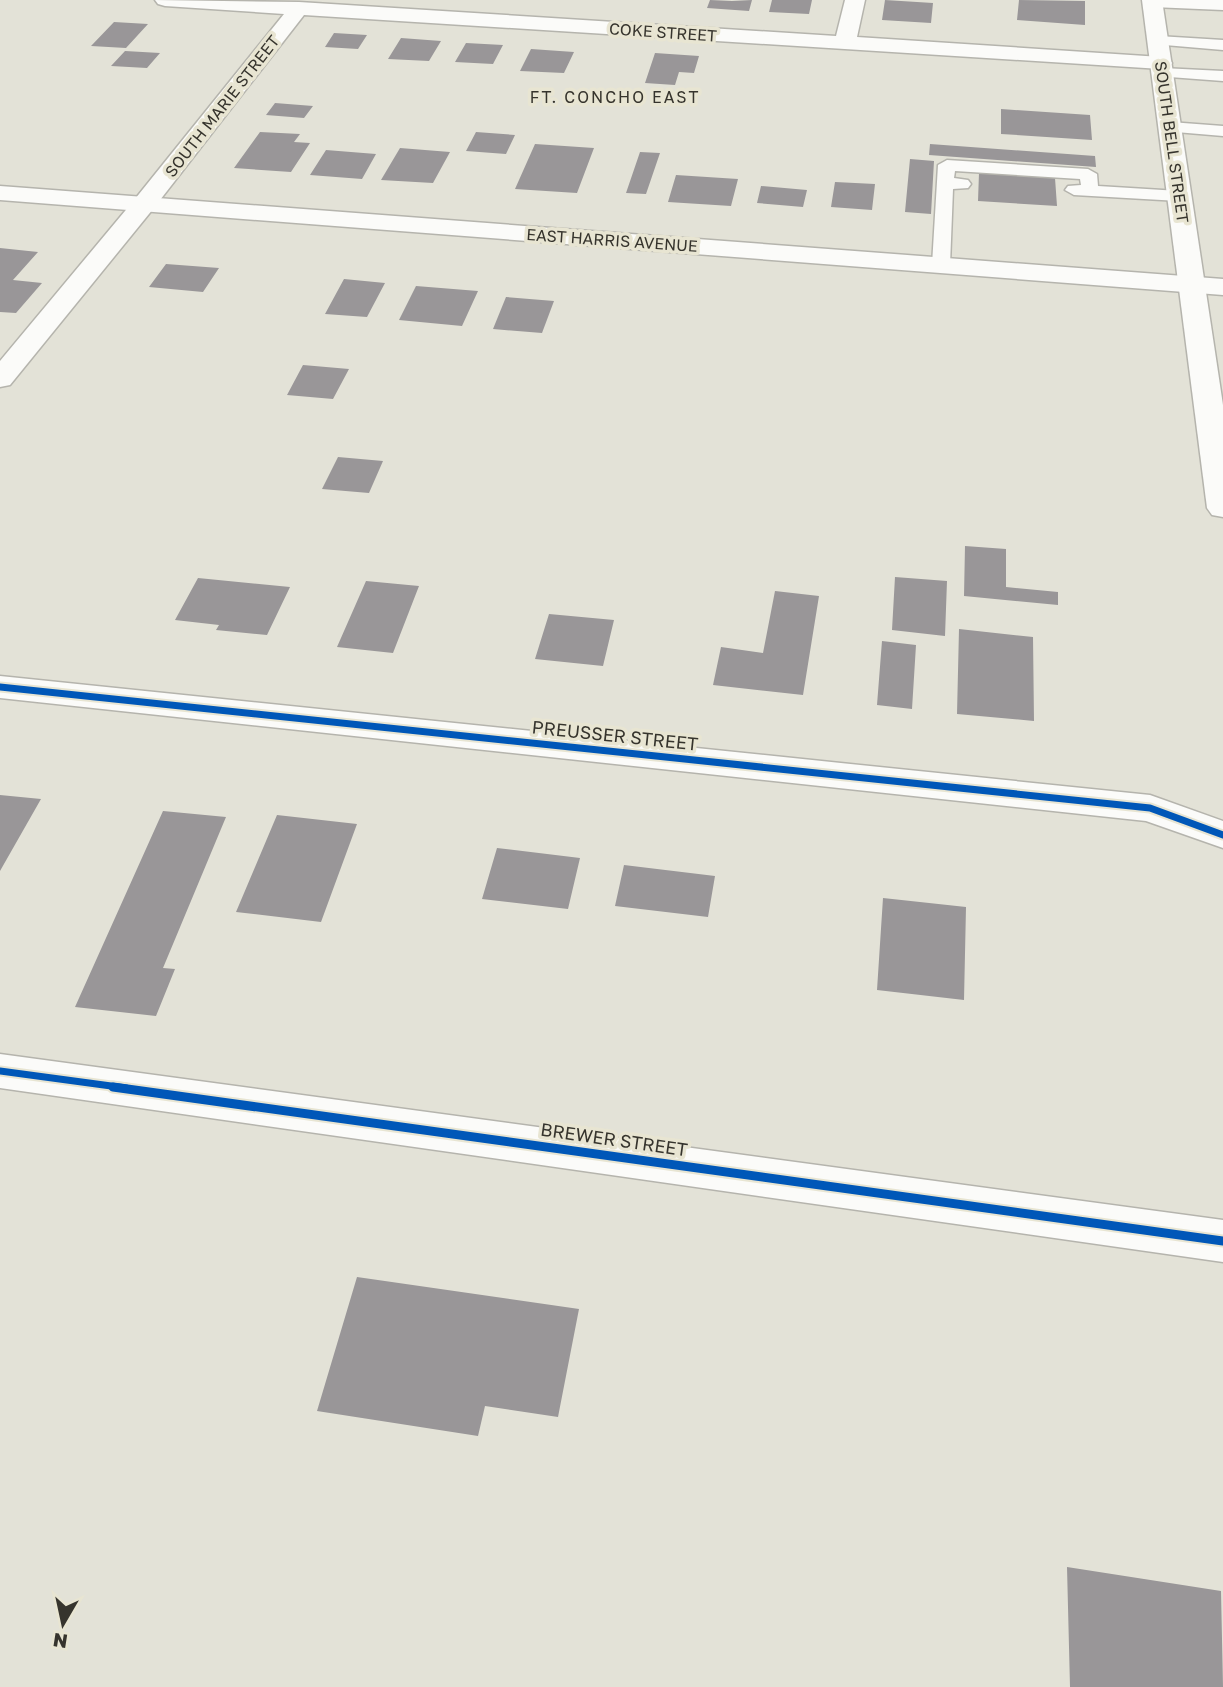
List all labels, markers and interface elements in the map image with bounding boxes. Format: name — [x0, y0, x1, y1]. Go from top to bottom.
street label: COKE STREET — [608, 18, 718, 46]
street label: SOUTH MARIE STREET — [160, 31, 284, 181]
street label: SOUTH BELL STREET — [1151, 60, 1193, 224]
district label: FT. CONCHO EAST — [530, 87, 700, 107]
street label: EAST HARRIS AVENUE — [526, 224, 698, 256]
street label: PREUSSER STREET — [531, 715, 699, 755]
street label: BREWER STREET — [539, 1118, 689, 1160]
north arrow — [28, 1589, 98, 1659]
text: N — [51, 1629, 69, 1654]

